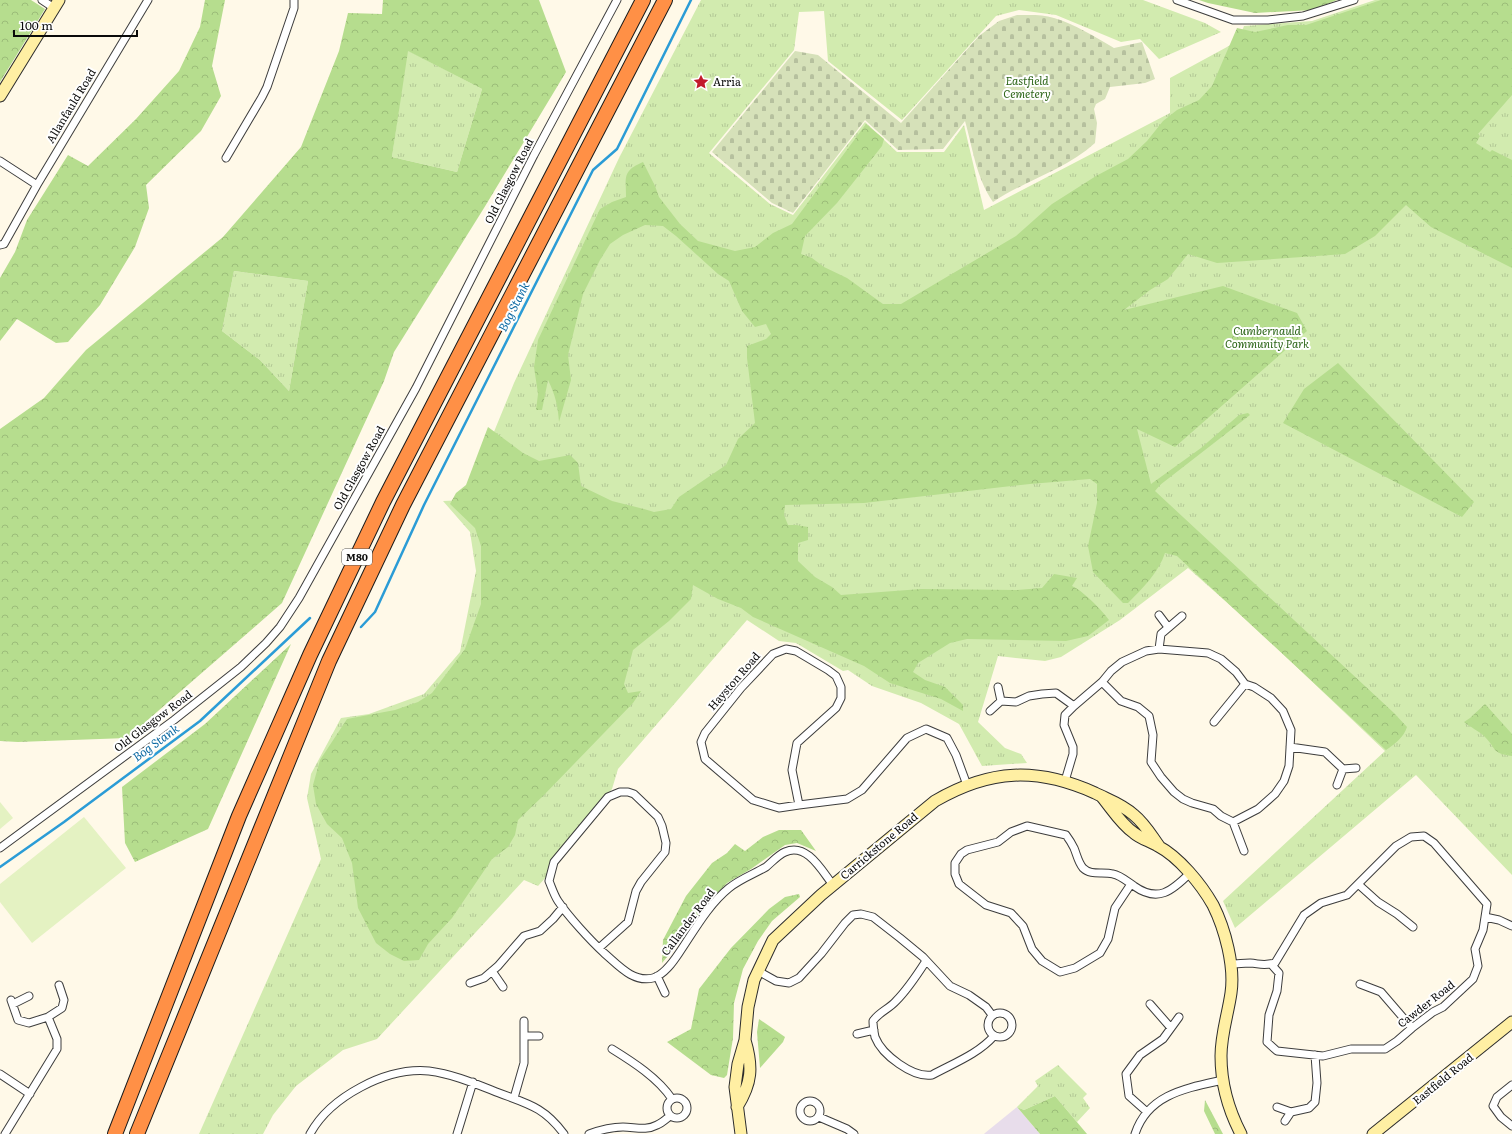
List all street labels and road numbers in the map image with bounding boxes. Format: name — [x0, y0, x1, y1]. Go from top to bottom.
street label: Allanfauld Road — [42, 65, 99, 146]
street label: Old Glasgow Road — [480, 135, 537, 226]
street label: Old Glasgow Road — [328, 422, 388, 513]
road number: M80 — [342, 549, 372, 565]
street label: Hayston Road — [703, 648, 763, 713]
street label: Old Glasgow Road — [110, 685, 195, 755]
street label: Carrickstone Road — [836, 808, 921, 883]
street label: Callander Road — [657, 884, 718, 958]
street label: Cawder Road — [1393, 976, 1458, 1031]
street label: Eastfield Road — [1409, 1049, 1476, 1108]

